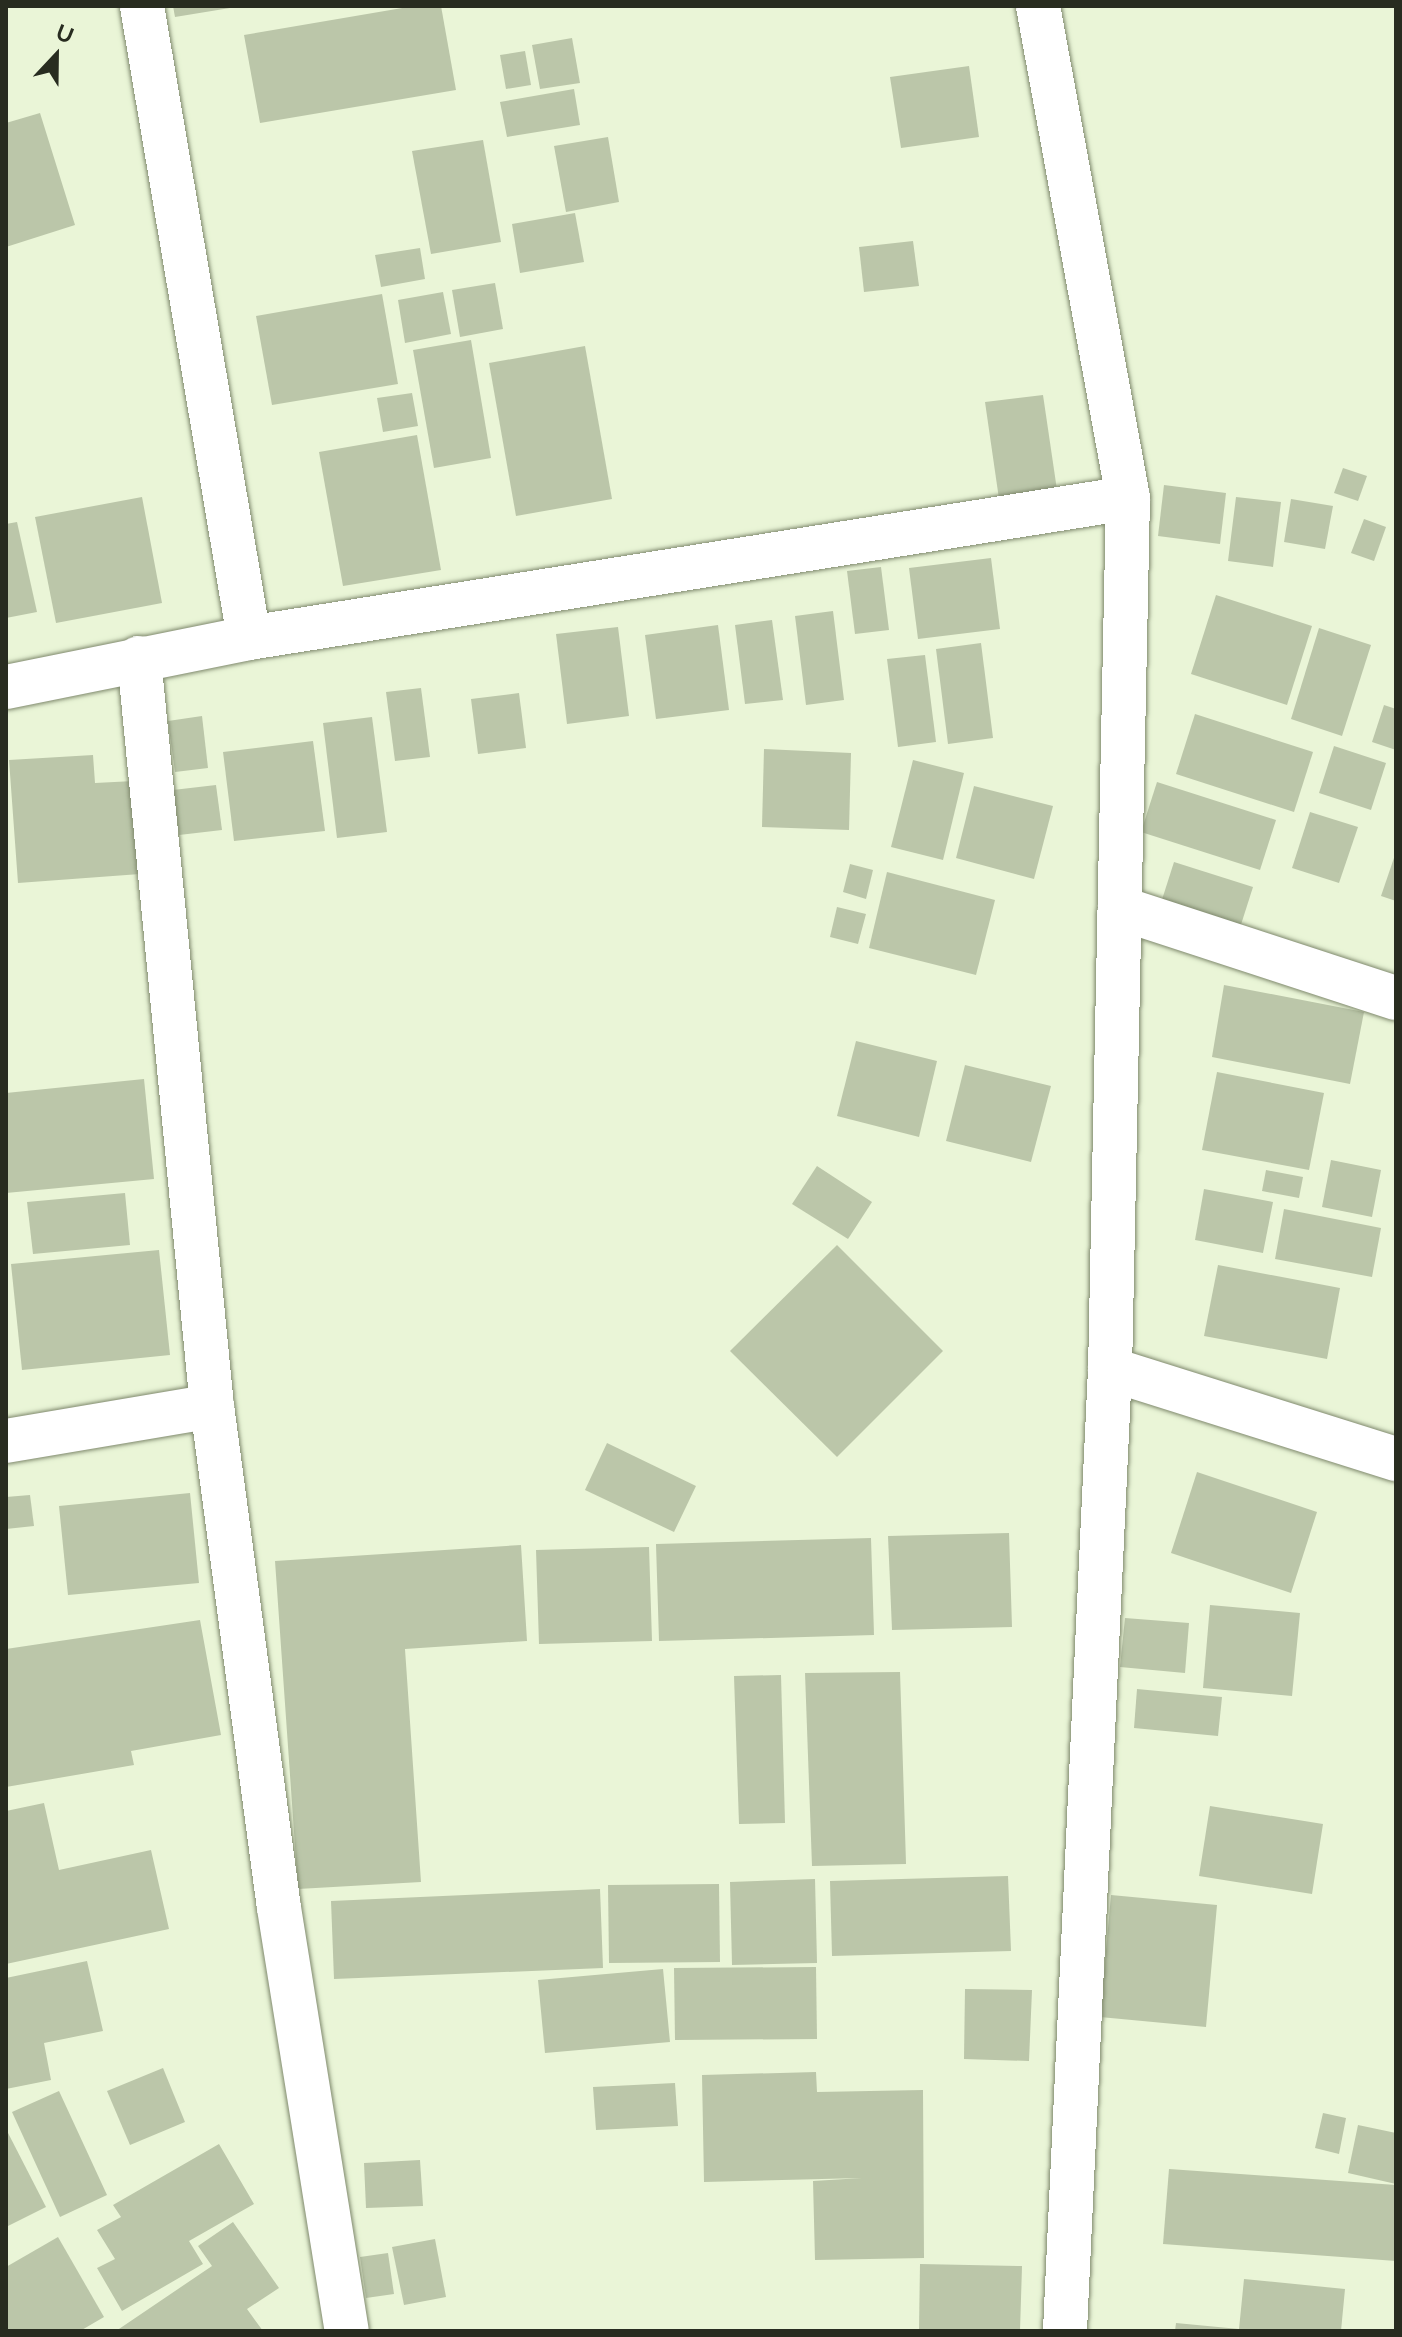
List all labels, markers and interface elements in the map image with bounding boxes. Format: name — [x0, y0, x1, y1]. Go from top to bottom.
north arrow — [16, 16, 96, 96]
text: U — [52, 19, 78, 49]

